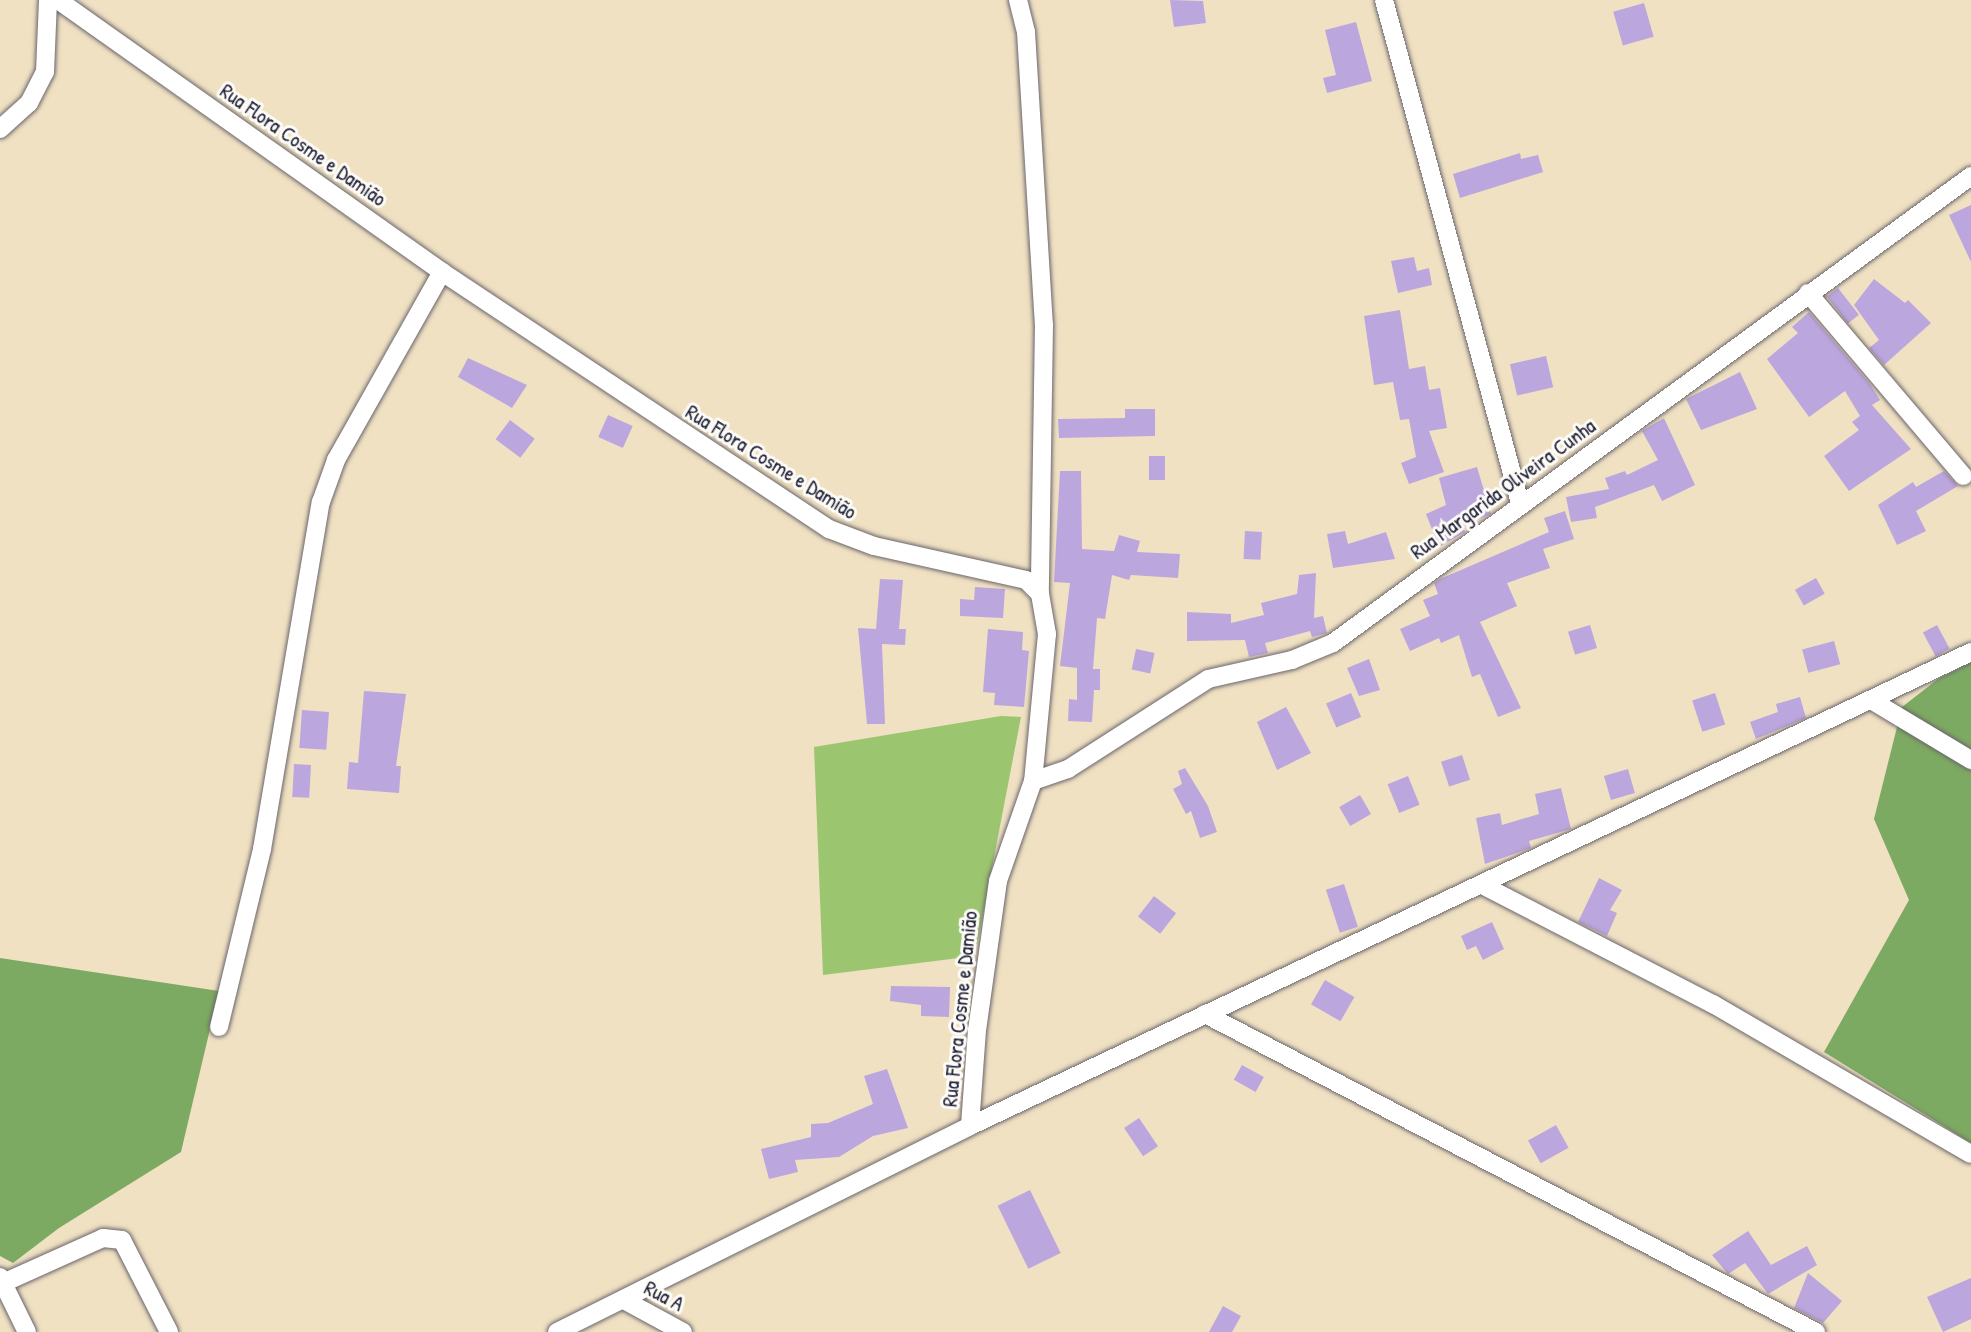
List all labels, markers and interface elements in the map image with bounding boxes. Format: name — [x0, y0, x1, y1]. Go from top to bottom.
street label: Rua Flora Cosme e Damião — [215, 78, 391, 212]
street label: Rua Flora Cosme e Damião — [681, 399, 861, 525]
street label: Rua Margarida Oliveira Cunha — [1406, 413, 1600, 565]
street label: Rua Flora Cosme e Damião — [937, 910, 983, 1108]
street label: Rua A — [640, 1275, 688, 1317]

